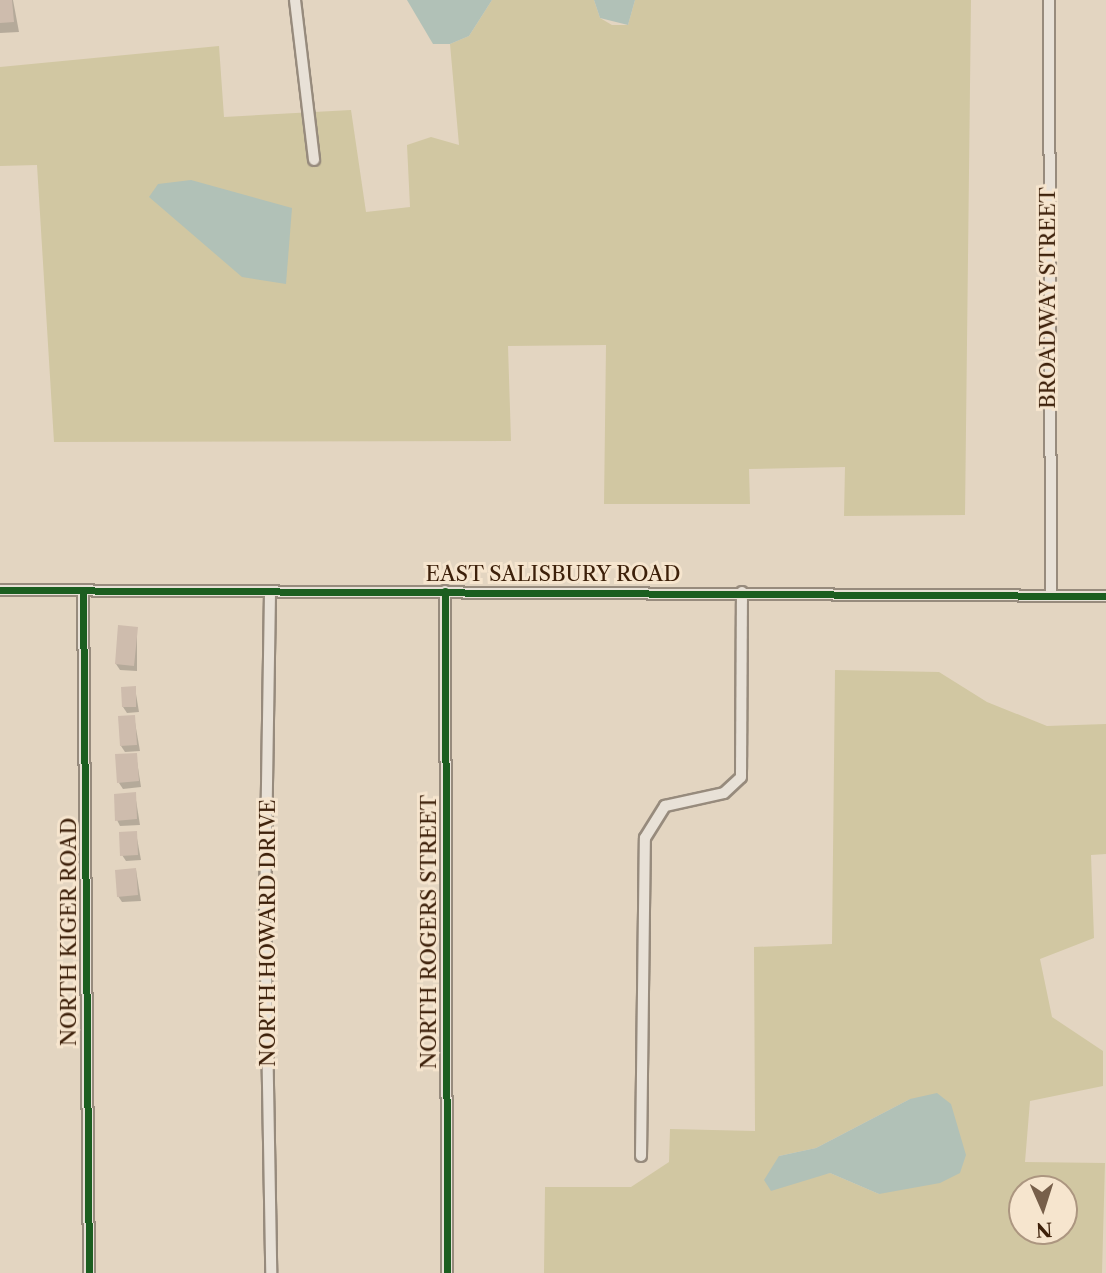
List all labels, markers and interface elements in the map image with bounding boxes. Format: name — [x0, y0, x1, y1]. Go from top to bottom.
street label: BROADWAY STREET — [1035, 187, 1061, 409]
street label: EAST SALISBURY ROAD — [425, 561, 681, 587]
street label: NORTH ROGERS STREET — [416, 795, 442, 1069]
street label: NORTH HOWARD DRIVE — [255, 799, 281, 1067]
street label: NORTH KIGER ROAD — [56, 817, 82, 1047]
north arrow — [1008, 1175, 1078, 1245]
text: N — [1035, 1218, 1053, 1241]

